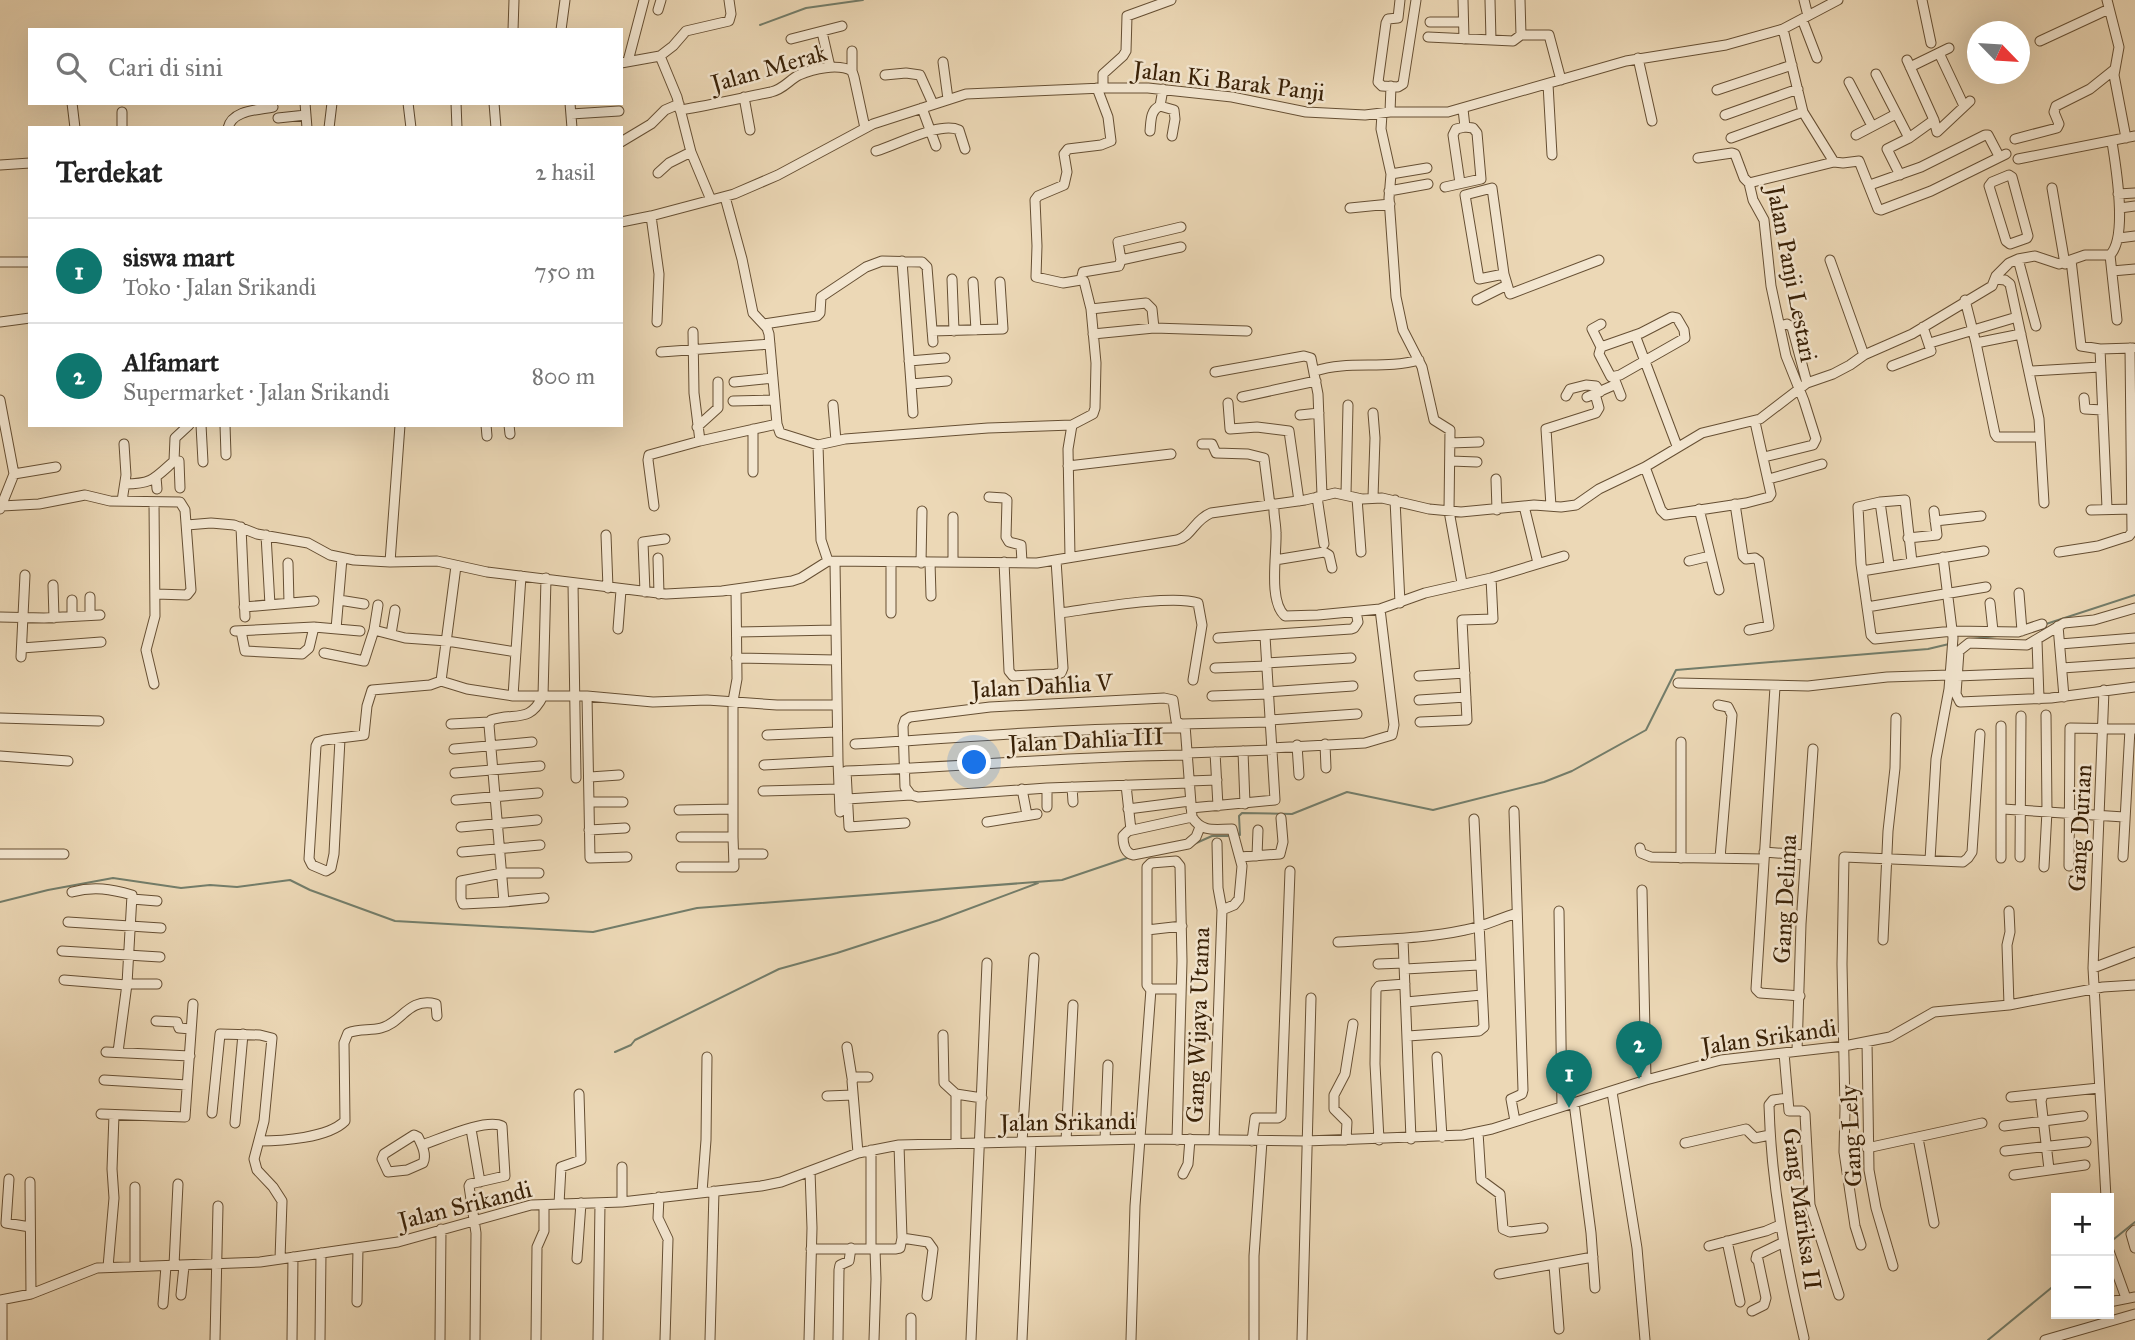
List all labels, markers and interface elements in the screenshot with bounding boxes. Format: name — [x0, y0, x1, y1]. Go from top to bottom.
north arrow — [1967, 21, 2030, 84]
search box — [28, 28, 623, 105]
street label: Jalan Merak — [705, 37, 831, 100]
icon: search — [52, 48, 90, 86]
text: Cari di sini — [108, 51, 223, 83]
street label: Jalan Ki Barak Panji — [1128, 54, 1327, 108]
text: Terdekat — [56, 154, 162, 190]
text: 2 hasil — [535, 158, 595, 186]
street label: Jalan Panji Lestari — [1760, 180, 1824, 365]
text: siswa mart — [123, 241, 234, 273]
text: 1 — [74, 257, 84, 285]
text: 750 m — [534, 257, 595, 285]
text: Toko · Jalan Srikandi — [123, 273, 316, 301]
text: Alfamart — [123, 346, 219, 378]
text: 2 — [73, 362, 85, 390]
text: 800 m — [532, 362, 595, 390]
text: Supermarket · Jalan Srikandi — [123, 378, 390, 406]
street label: Jalan Dahlia V — [968, 667, 1115, 705]
street label: Jalan Dahlia III — [1004, 721, 1165, 759]
your location — [957, 745, 991, 779]
street label: Gang Durian — [2062, 764, 2098, 892]
street label: Gang Delima — [1767, 833, 1803, 964]
street label: Gang Wijaya Utama — [1180, 926, 1216, 1123]
street label: Jalan Srikandi — [1696, 1013, 1839, 1062]
pin: 2 — [1616, 1021, 1662, 1079]
pin: 1 — [1546, 1050, 1592, 1108]
street label: Gang Lely — [1833, 1083, 1869, 1188]
street label: Jalan Srikandi — [997, 1106, 1137, 1138]
street label: Gang Mariksa II — [1776, 1126, 1828, 1292]
street label: Jalan Srikandi — [392, 1174, 535, 1237]
map controls — [2051, 1193, 2114, 1319]
button: + — [2051, 1193, 2114, 1256]
button: − — [2051, 1256, 2114, 1319]

